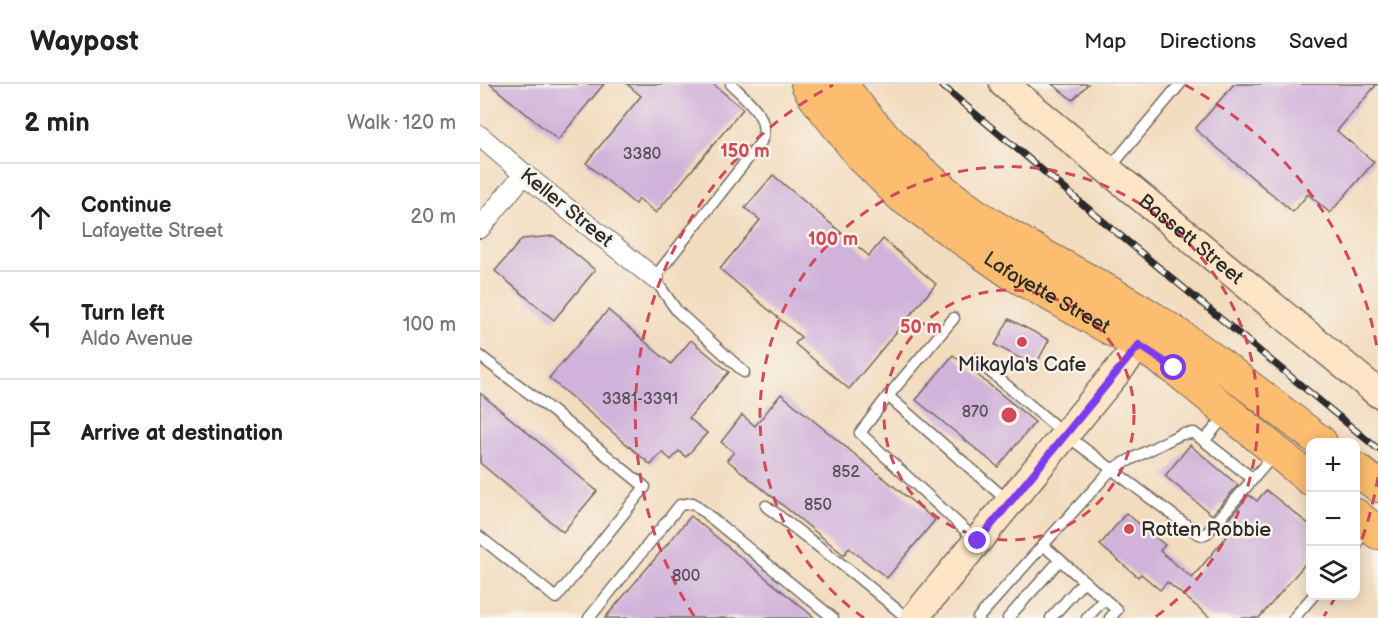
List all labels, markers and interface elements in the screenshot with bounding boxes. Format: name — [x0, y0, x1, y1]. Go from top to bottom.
text: Waypost — [30, 25, 139, 58]
text: Map — [1084, 29, 1127, 54]
text: Directions — [1160, 29, 1256, 54]
text: Saved — [1289, 29, 1348, 54]
text: 2 min — [24, 108, 90, 139]
text: Walk · 120 m — [347, 111, 456, 135]
text: 150 m — [720, 141, 770, 162]
house number: 3380 — [623, 145, 661, 164]
street label: Keller Street — [515, 163, 618, 252]
street label: Bassett Street — [1133, 189, 1248, 290]
text: Continue — [81, 192, 171, 219]
icon: ahead — [24, 201, 57, 234]
text: 20 m — [411, 205, 456, 229]
text: Lafayette Street — [81, 219, 223, 243]
text: 100 m — [808, 229, 858, 250]
street label: Lafayette Street — [979, 247, 1114, 339]
text: Turn left — [81, 300, 165, 327]
icon: left — [24, 309, 57, 342]
text: 100 m — [403, 313, 456, 337]
text: 50 m — [900, 317, 942, 338]
text: Aldo Avenue — [81, 327, 193, 351]
marker: Mikayla's Cafe — [1015, 335, 1029, 349]
place label: Mikayla's Cafe — [958, 353, 1086, 377]
route start — [1160, 354, 1186, 380]
house number: 3381-3391 — [602, 390, 678, 409]
house number: 870 — [962, 403, 988, 422]
centre of rings — [999, 405, 1019, 425]
icon: arrive — [24, 417, 57, 450]
text: Arrive at destination — [81, 420, 283, 447]
map controls — [1306, 438, 1360, 600]
button: + — [1306, 438, 1360, 492]
house number: 852 — [832, 463, 861, 482]
button: − — [1306, 492, 1360, 546]
house number: 850 — [804, 496, 832, 515]
place label: Rotten Robbie — [1141, 518, 1271, 542]
marker: Rotten Robbie — [1122, 522, 1136, 536]
route end — [964, 527, 990, 553]
button: layers — [1306, 546, 1360, 600]
house number: 800 — [672, 567, 700, 586]

